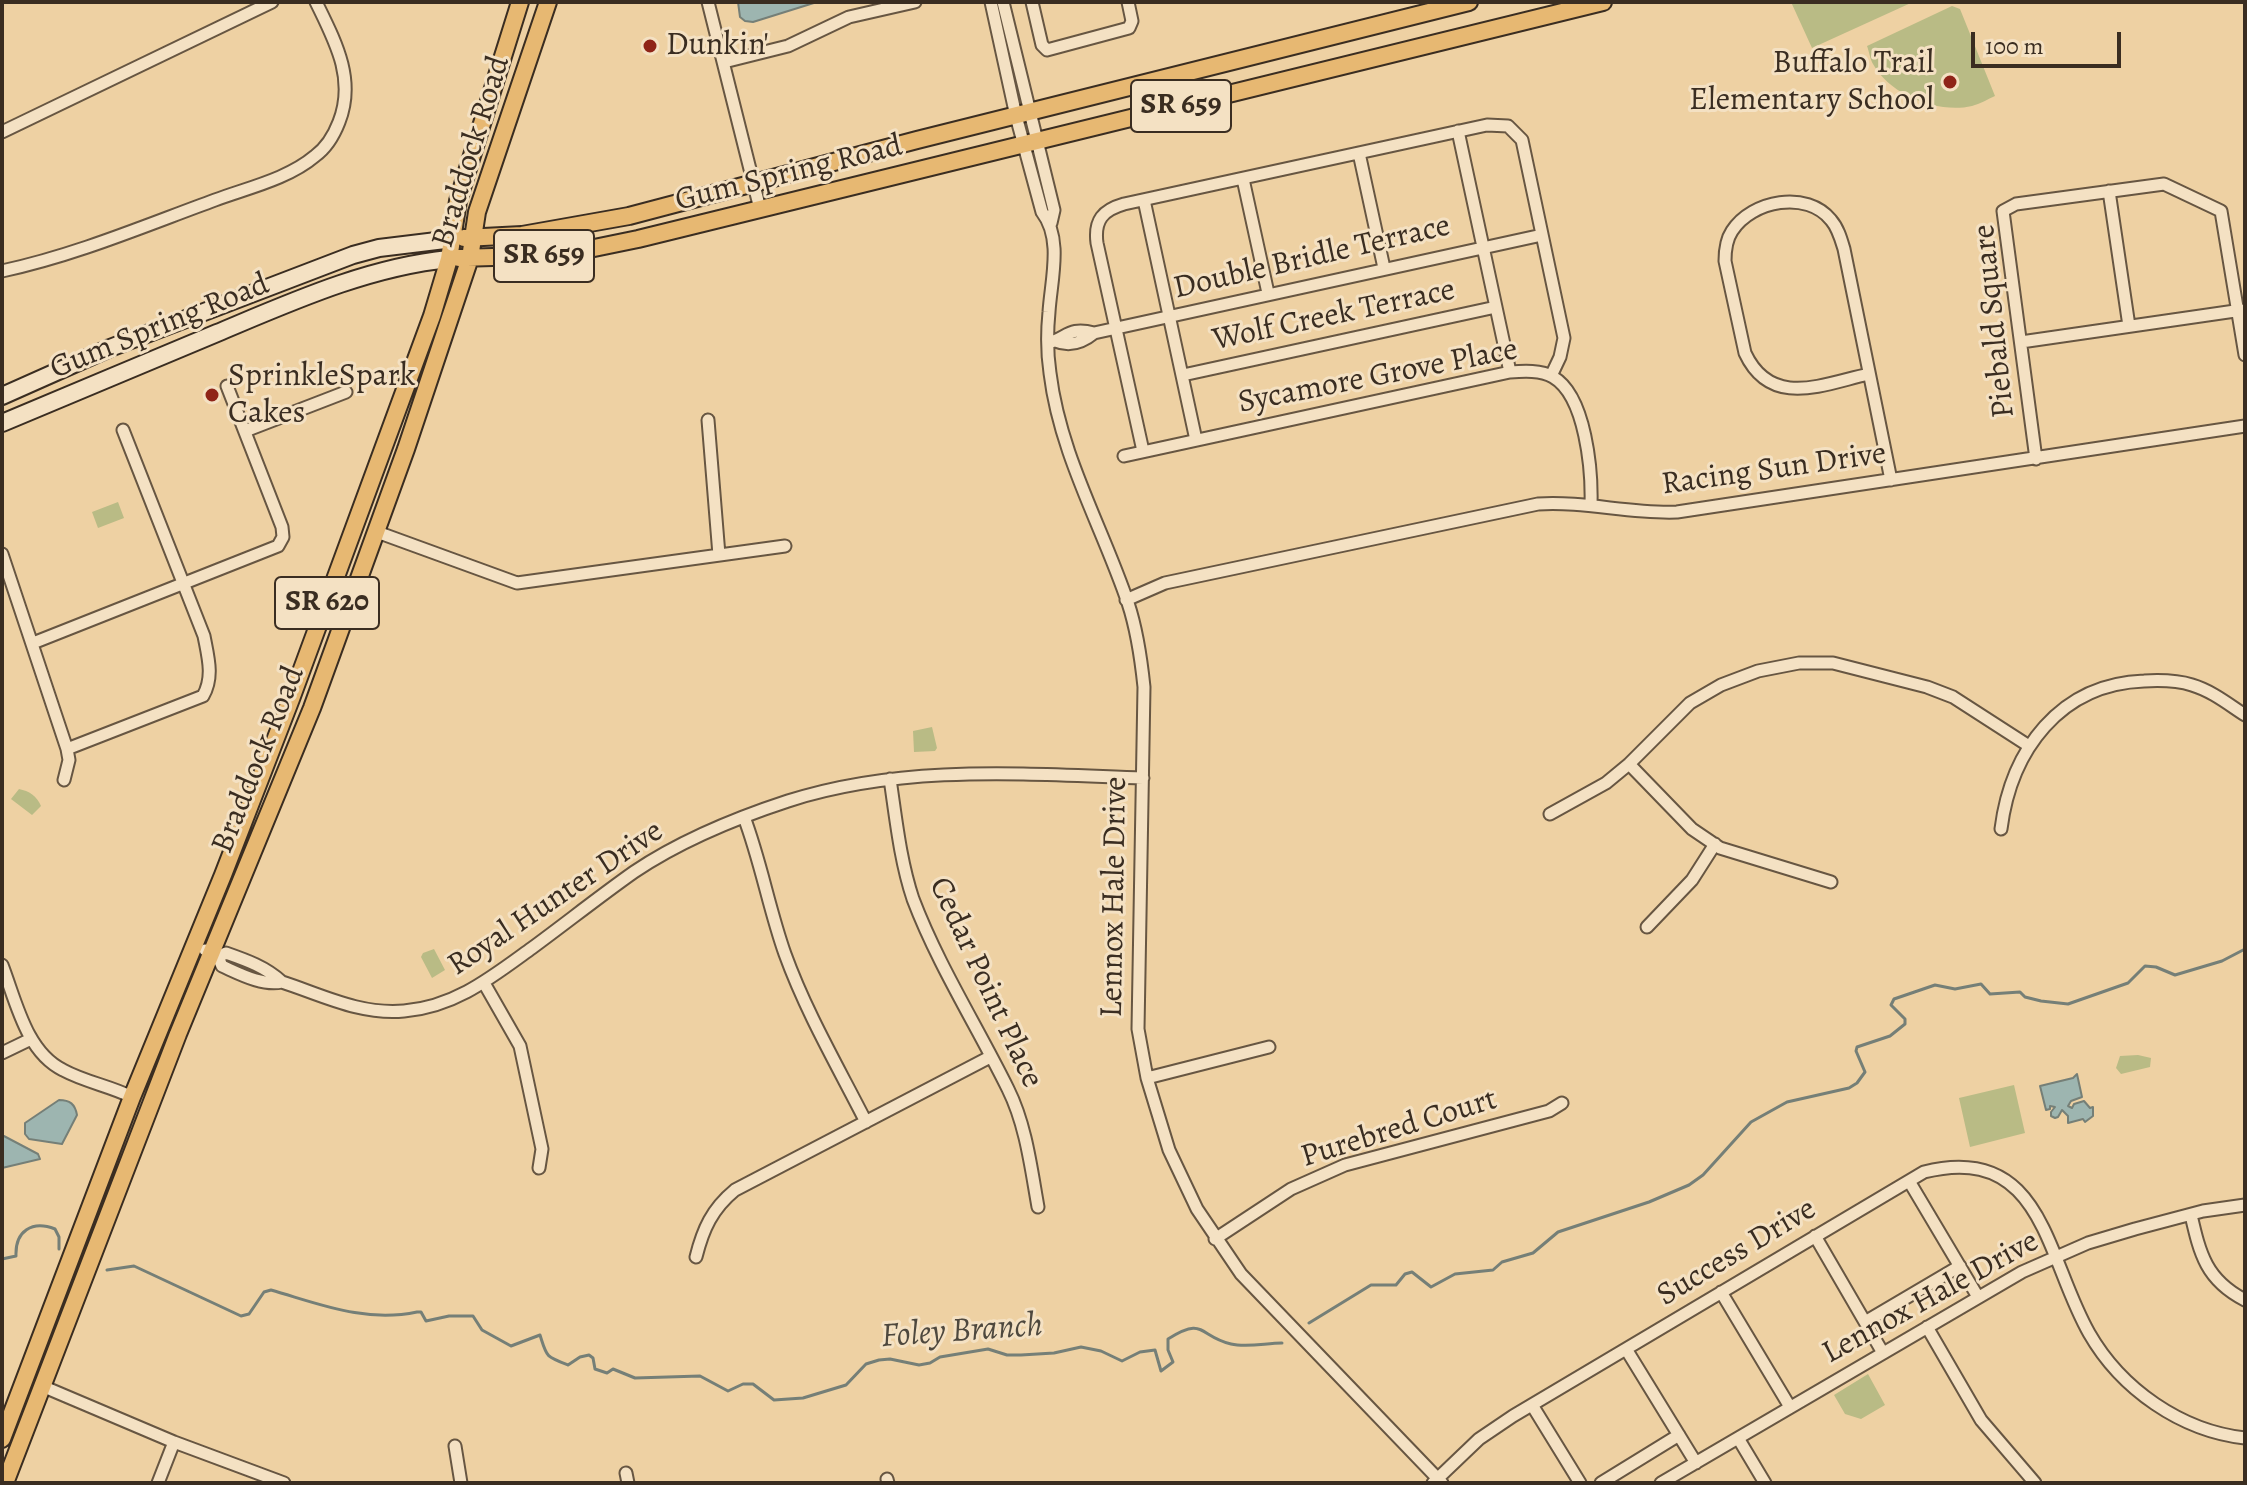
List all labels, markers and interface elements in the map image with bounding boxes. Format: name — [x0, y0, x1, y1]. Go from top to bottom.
scale bar — [1975, 16, 2125, 66]
place label: Dunkin' — [666, 27, 769, 65]
text: 100 m — [1985, 30, 2044, 62]
marker: Dunkin' — [641, 37, 659, 55]
place label: Buffalo Trail Elementary School — [1689, 45, 1934, 120]
street label: Braddock Road — [425, 52, 519, 252]
marker: Buffalo Trail Elementary School — [1941, 73, 1959, 91]
road number: SR 659 — [1131, 80, 1231, 132]
street label: Gum Spring Road — [671, 127, 907, 221]
street label: Double Bridle Terrace — [1170, 208, 1454, 308]
street label: Piebald Square — [1966, 222, 2024, 420]
road number: SR 659 — [494, 230, 594, 282]
street label: Gum Spring Road — [45, 266, 275, 388]
street label: Wolf Creek Terrace — [1209, 272, 1459, 360]
street label: Sycamore Grove Place — [1235, 331, 1521, 423]
place label: SprinkleSpark Cakes — [228, 358, 416, 433]
marker: SprinkleSpark Cakes — [203, 386, 221, 404]
street label: Racing Sun Drive — [1659, 435, 1889, 505]
road number: SR 620 — [275, 577, 379, 629]
street label: Braddock Road — [204, 661, 314, 859]
street label: Lennox Hale Drive — [1094, 776, 1136, 1018]
street label: Royal Hunter Drive — [441, 813, 671, 985]
street label: Cedar Point Place — [919, 872, 1051, 1094]
street label: Purebred Court — [1296, 1081, 1502, 1177]
street label: Success Drive — [1651, 1191, 1823, 1315]
street label: Lennox Hale Drive — [1816, 1223, 2046, 1373]
water label: Foley Branch — [880, 1306, 1044, 1358]

